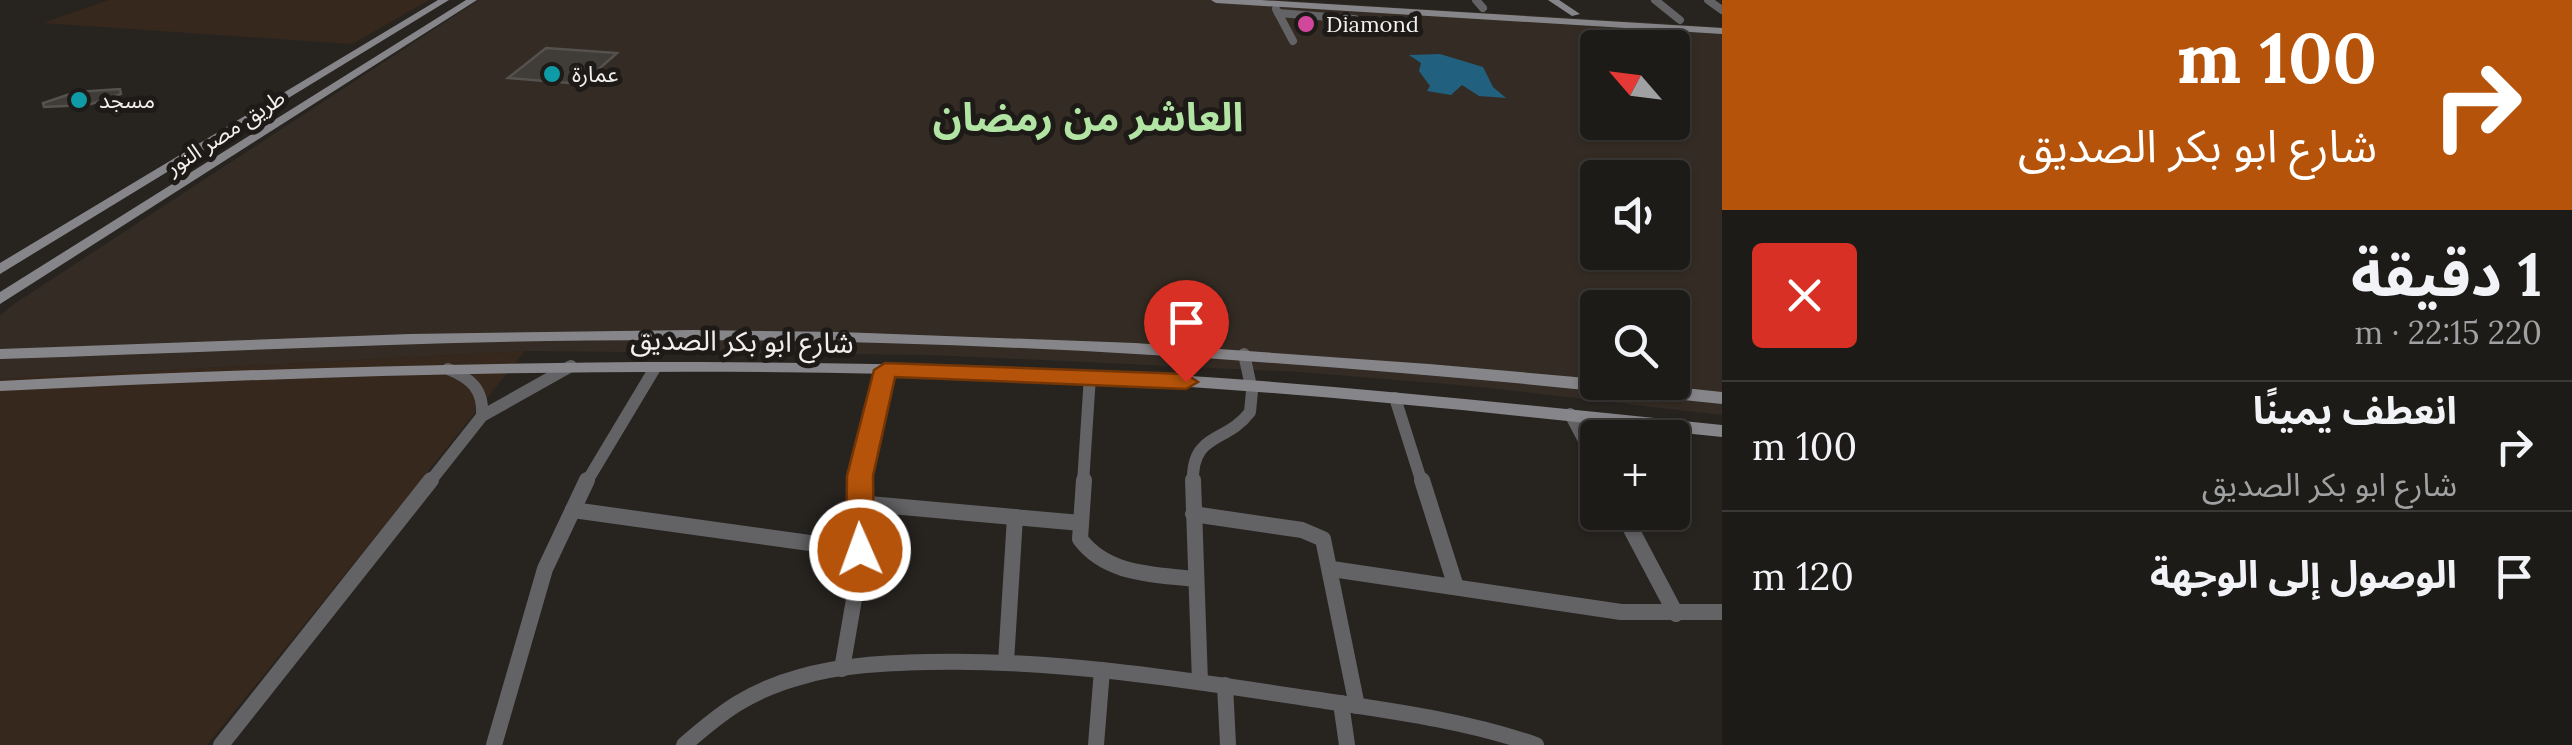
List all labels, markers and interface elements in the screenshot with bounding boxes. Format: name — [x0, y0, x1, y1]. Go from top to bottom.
place label: Diamond — [1326, 10, 1419, 38]
marker: Diamond — [1295, 13, 1317, 35]
text: 100 m — [2177, 13, 2377, 102]
north arrow — [1580, 30, 1690, 140]
map controls — [1580, 30, 1690, 530]
icon: right — [2412, 40, 2542, 170]
place label: عمارة — [572, 60, 618, 88]
marker: عمارة — [541, 63, 563, 85]
street label: طريق مصر النور — [159, 83, 290, 182]
place label: مسجد — [99, 86, 155, 114]
marker: مسجد — [68, 89, 90, 111]
district label: العاشر من رمضان — [933, 91, 1243, 142]
text: شارع ابو بكر الصديق — [2018, 117, 2377, 174]
button: sound — [1580, 160, 1690, 270]
text: 1 دقيقة — [2351, 236, 2542, 312]
button: close — [1752, 243, 1857, 348]
pin — [1144, 280, 1229, 383]
button: search — [1580, 290, 1690, 400]
icon: arrive — [1159, 295, 1214, 350]
text: 220 m · 22:15 — [2354, 312, 2542, 353]
street label: شارع ابو بكر الصديق — [630, 321, 854, 364]
text: انعطف يمينًا — [2253, 386, 2457, 434]
icon: right — [2487, 419, 2542, 474]
button: + — [1580, 420, 1690, 530]
text: 100 m — [1752, 422, 1857, 470]
text: شارع ابو بكر الصديق — [2202, 464, 2457, 505]
position arrow — [808, 498, 912, 602]
icon: arrive — [2487, 549, 2542, 604]
text: الوصول إلى الوجهة — [2150, 550, 2457, 598]
text: 120 m — [1752, 552, 1854, 600]

